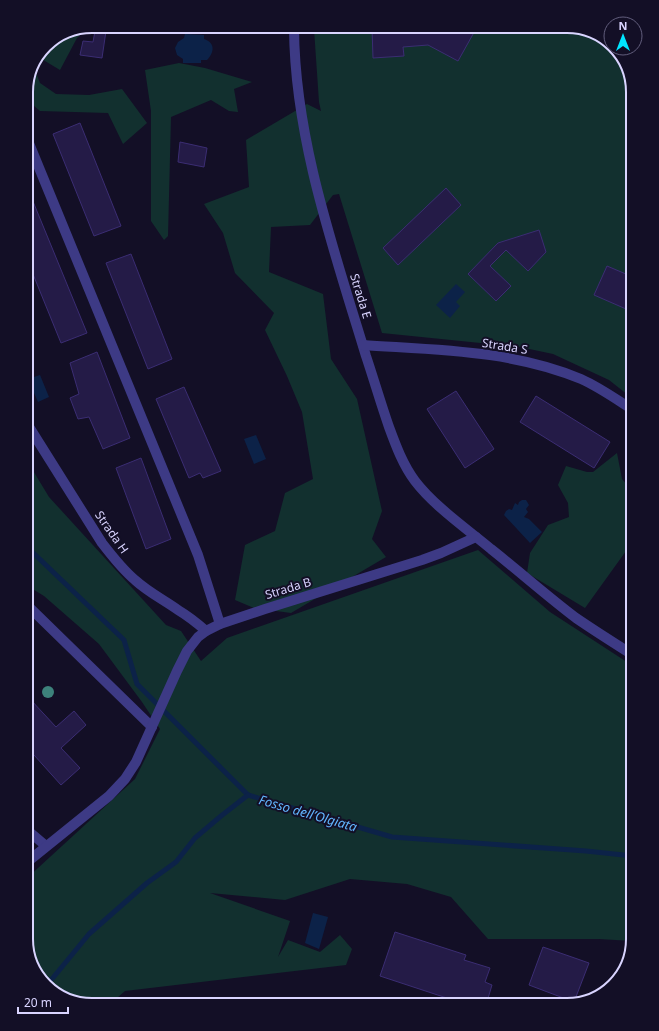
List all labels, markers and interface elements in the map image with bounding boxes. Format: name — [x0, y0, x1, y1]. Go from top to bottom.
north arrow — [603, 16, 643, 56]
text: N — [619, 18, 627, 33]
street label: Strada E — [346, 271, 376, 321]
street label: Strada S — [481, 334, 530, 358]
street label: Strada H — [91, 507, 133, 557]
street label: Strada B — [263, 573, 313, 603]
water label: Fosso dell’Olgiata — [257, 790, 360, 836]
scale bar — [18, 989, 68, 1015]
text: 20 m — [24, 994, 52, 1011]

